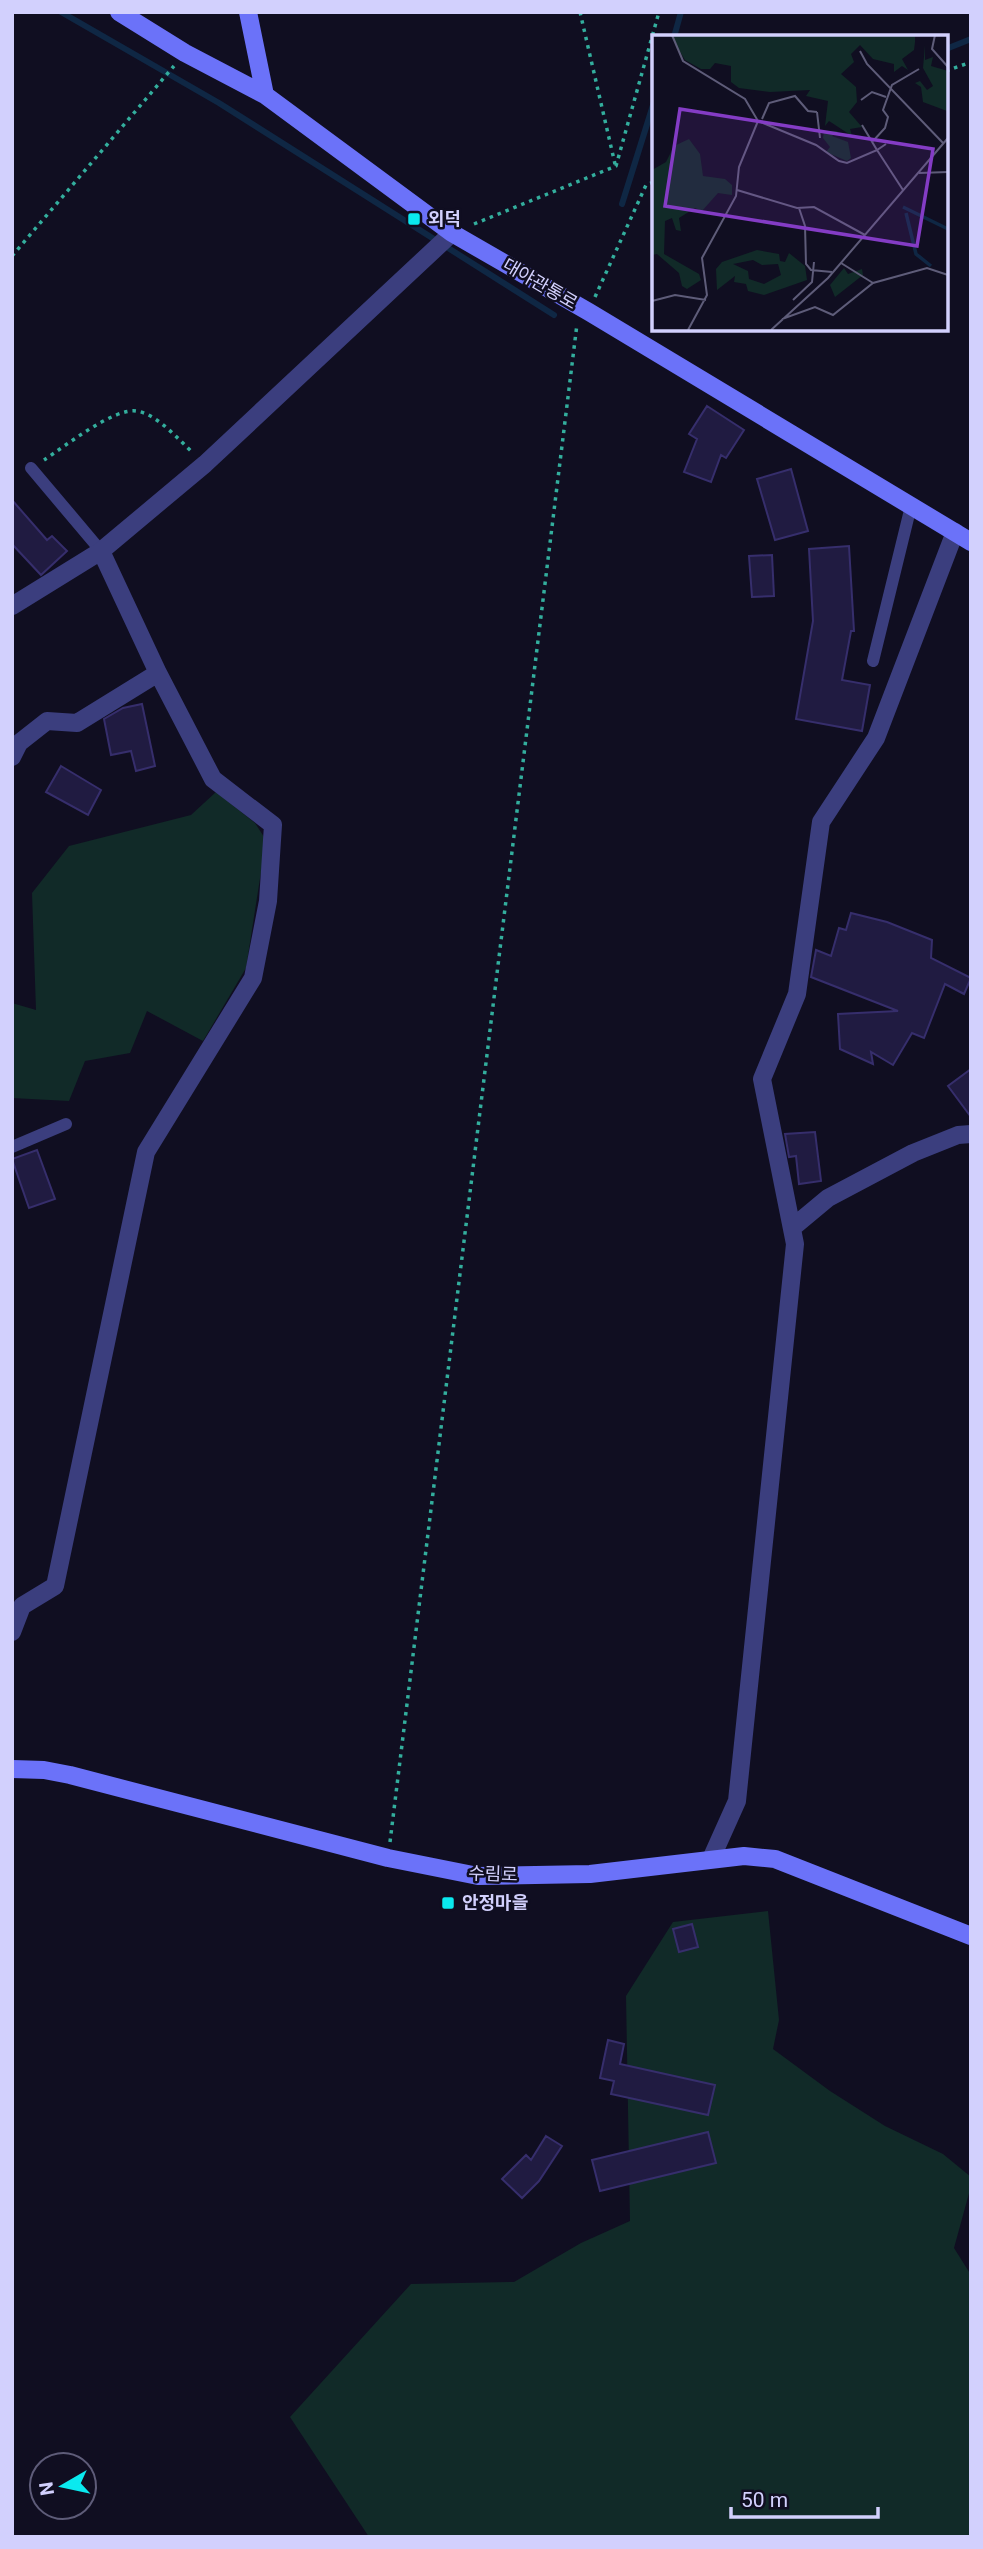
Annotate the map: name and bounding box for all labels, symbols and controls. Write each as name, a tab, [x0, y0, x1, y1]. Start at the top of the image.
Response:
inset map	[652, 35, 948, 331]
place label: 외덕	[428, 208, 461, 229]
marker: 외덕	[406, 211, 422, 227]
street label: 대야관통로	[499, 254, 581, 313]
street label: 수림로	[468, 1862, 518, 1885]
place label: 안정마을	[462, 1892, 528, 1913]
marker: 안정마을	[440, 1895, 456, 1911]
north arrow	[28, 2451, 98, 2521]
scale bar	[731, 2476, 878, 2520]
text: N	[34, 2480, 59, 2497]
text: 50 m	[741, 2488, 788, 2512]

